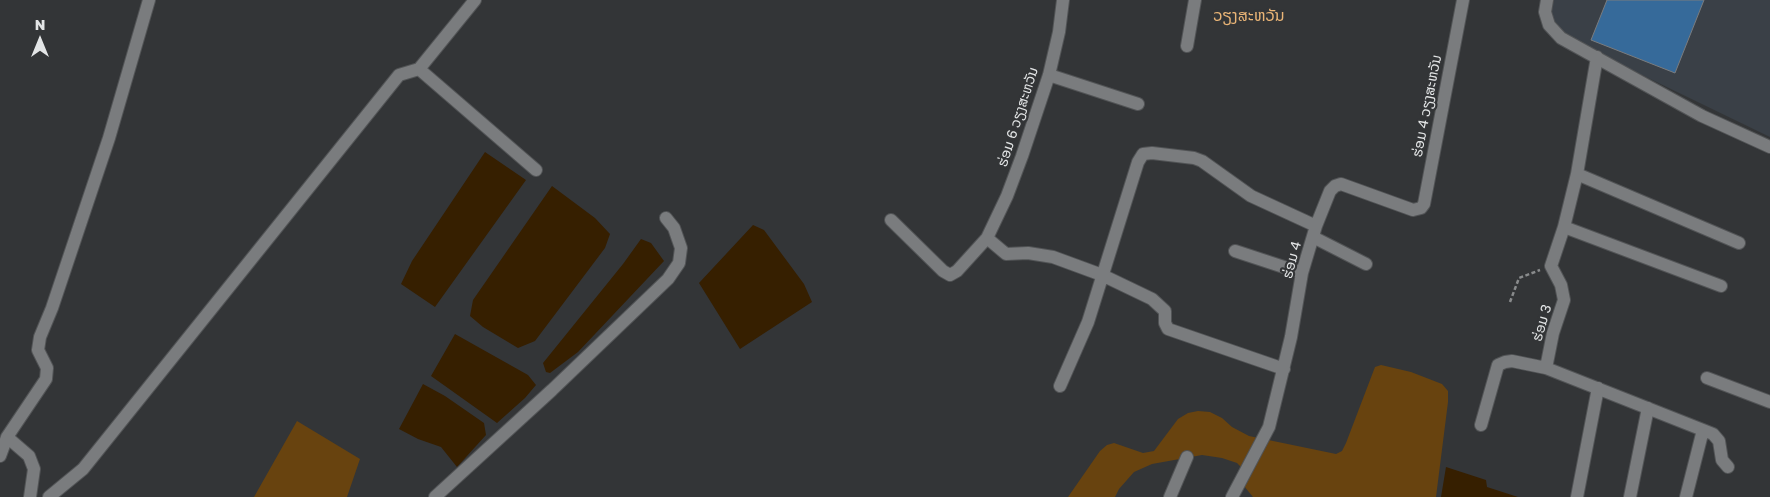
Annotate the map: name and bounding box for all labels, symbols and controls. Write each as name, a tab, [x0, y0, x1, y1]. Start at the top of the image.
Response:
district label: ວຽງສະຫວັນ	[1213, 6, 1285, 26]
north arrow	[15, 15, 65, 65]
text: N	[35, 16, 45, 33]
street label: ຮ່ອມ 4 ວຽງສະຫວັນ	[1409, 53, 1445, 159]
street label: ຮ່ອມ 6 ວຽງສະຫວັນ	[994, 65, 1042, 169]
street label: ຮ່ອມ 4	[1279, 240, 1305, 280]
street label: ຮ່ອມ 3	[1529, 303, 1555, 343]

